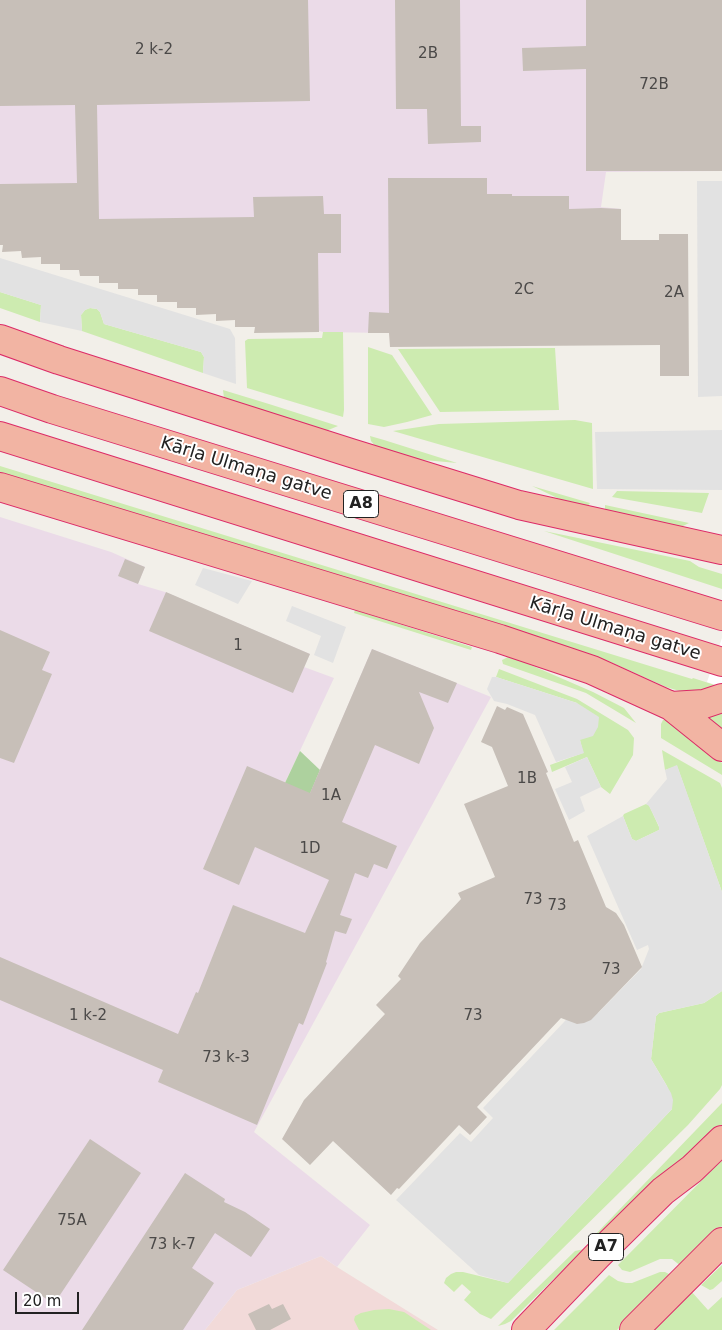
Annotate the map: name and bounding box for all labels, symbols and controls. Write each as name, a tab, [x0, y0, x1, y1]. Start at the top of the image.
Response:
house number: 2 k-2	[135, 41, 173, 59]
house number: 2B	[418, 45, 438, 63]
house number: 72B	[639, 76, 669, 94]
house number: 2C	[514, 281, 534, 299]
house number: 2A	[664, 284, 684, 302]
street label: Kārļa Ulmaņa gatve	[158, 433, 334, 505]
road number: A8	[344, 490, 378, 518]
street label: Kārļa Ulmaņa gatve	[527, 593, 703, 665]
house number: 1	[233, 637, 243, 655]
house number: 1B	[517, 770, 537, 788]
house number: 1A	[321, 787, 341, 805]
house number: 1D	[299, 840, 321, 858]
house number: 73	[523, 891, 543, 909]
house number: 73	[547, 897, 567, 915]
house number: 73	[601, 961, 621, 979]
house number: 1 k-2	[69, 1007, 107, 1025]
house number: 73	[463, 1007, 483, 1025]
house number: 73 k-3	[202, 1049, 250, 1067]
house number: 75A	[57, 1212, 87, 1230]
road number: A7	[588, 1234, 624, 1260]
house number: 73 k-7	[148, 1236, 196, 1254]
scale bar	[18, 1282, 81, 1314]
text: 20 m	[23, 1292, 61, 1310]

